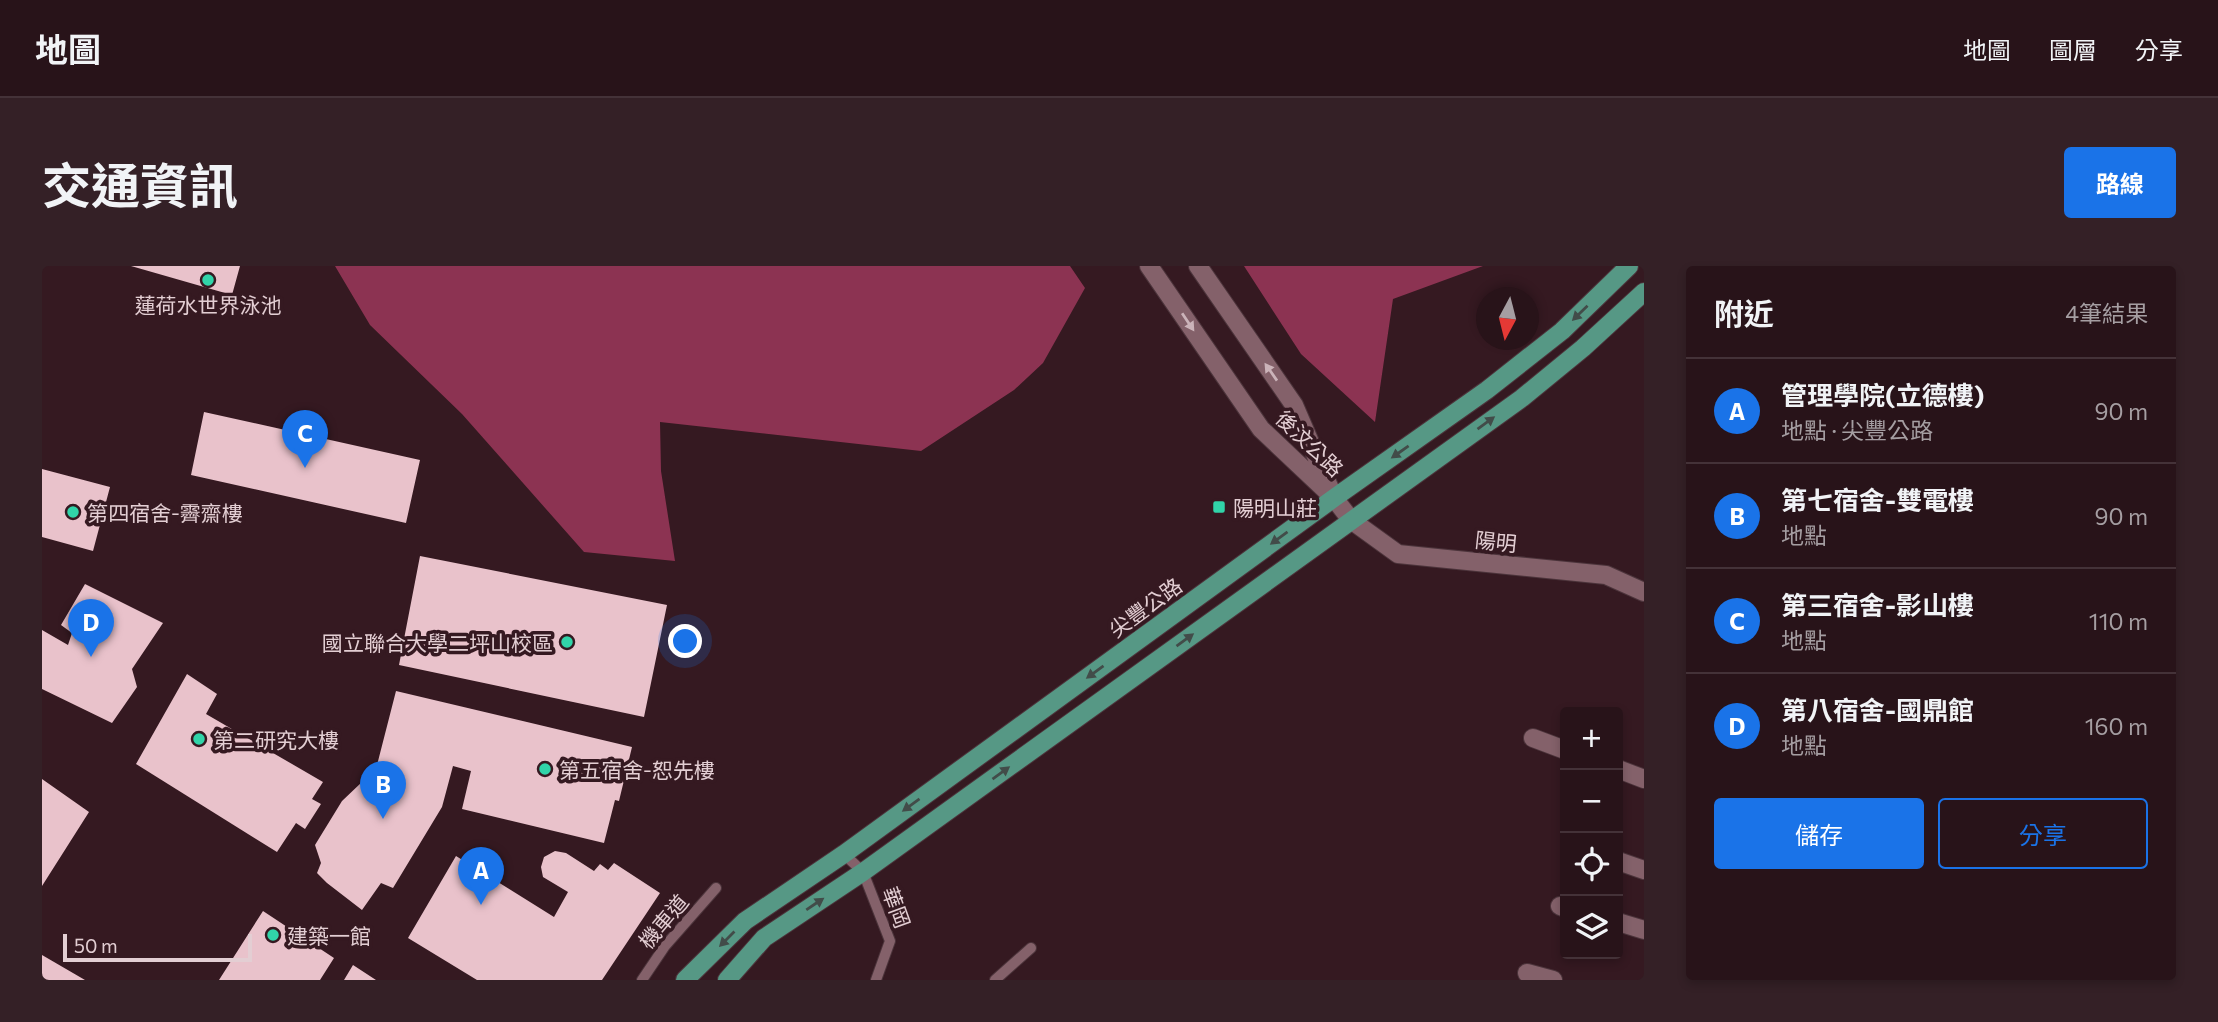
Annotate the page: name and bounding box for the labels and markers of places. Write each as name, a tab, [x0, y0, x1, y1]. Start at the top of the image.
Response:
marker: 蓮荷水世界泳池	[200, 272, 216, 288]
place label: 蓮荷水世界泳池	[135, 292, 282, 317]
pin: C	[282, 410, 328, 468]
place label: 陽明山莊	[1233, 495, 1317, 520]
marker: 陽明山莊	[1211, 499, 1227, 515]
place label: 第四宿舍-霽齋樓	[87, 500, 243, 525]
marker: 第四宿舍-霽齋樓	[65, 504, 81, 520]
pin: D	[68, 599, 114, 657]
place label: 國立聯合大學二坪山校區	[322, 630, 553, 655]
marker: 國立聯合大學二坪山校區	[559, 634, 575, 650]
place label: 第二研究大樓	[213, 727, 339, 752]
marker: 第二研究大樓	[191, 731, 207, 747]
place label: 第五宿舍-恕先樓	[559, 757, 715, 782]
pin: B	[360, 761, 406, 819]
marker: 第五宿舍-恕先樓	[537, 761, 553, 777]
pin: A	[458, 847, 504, 905]
place label: 建築一館	[287, 923, 371, 948]
marker: 建築一館	[265, 927, 281, 943]

